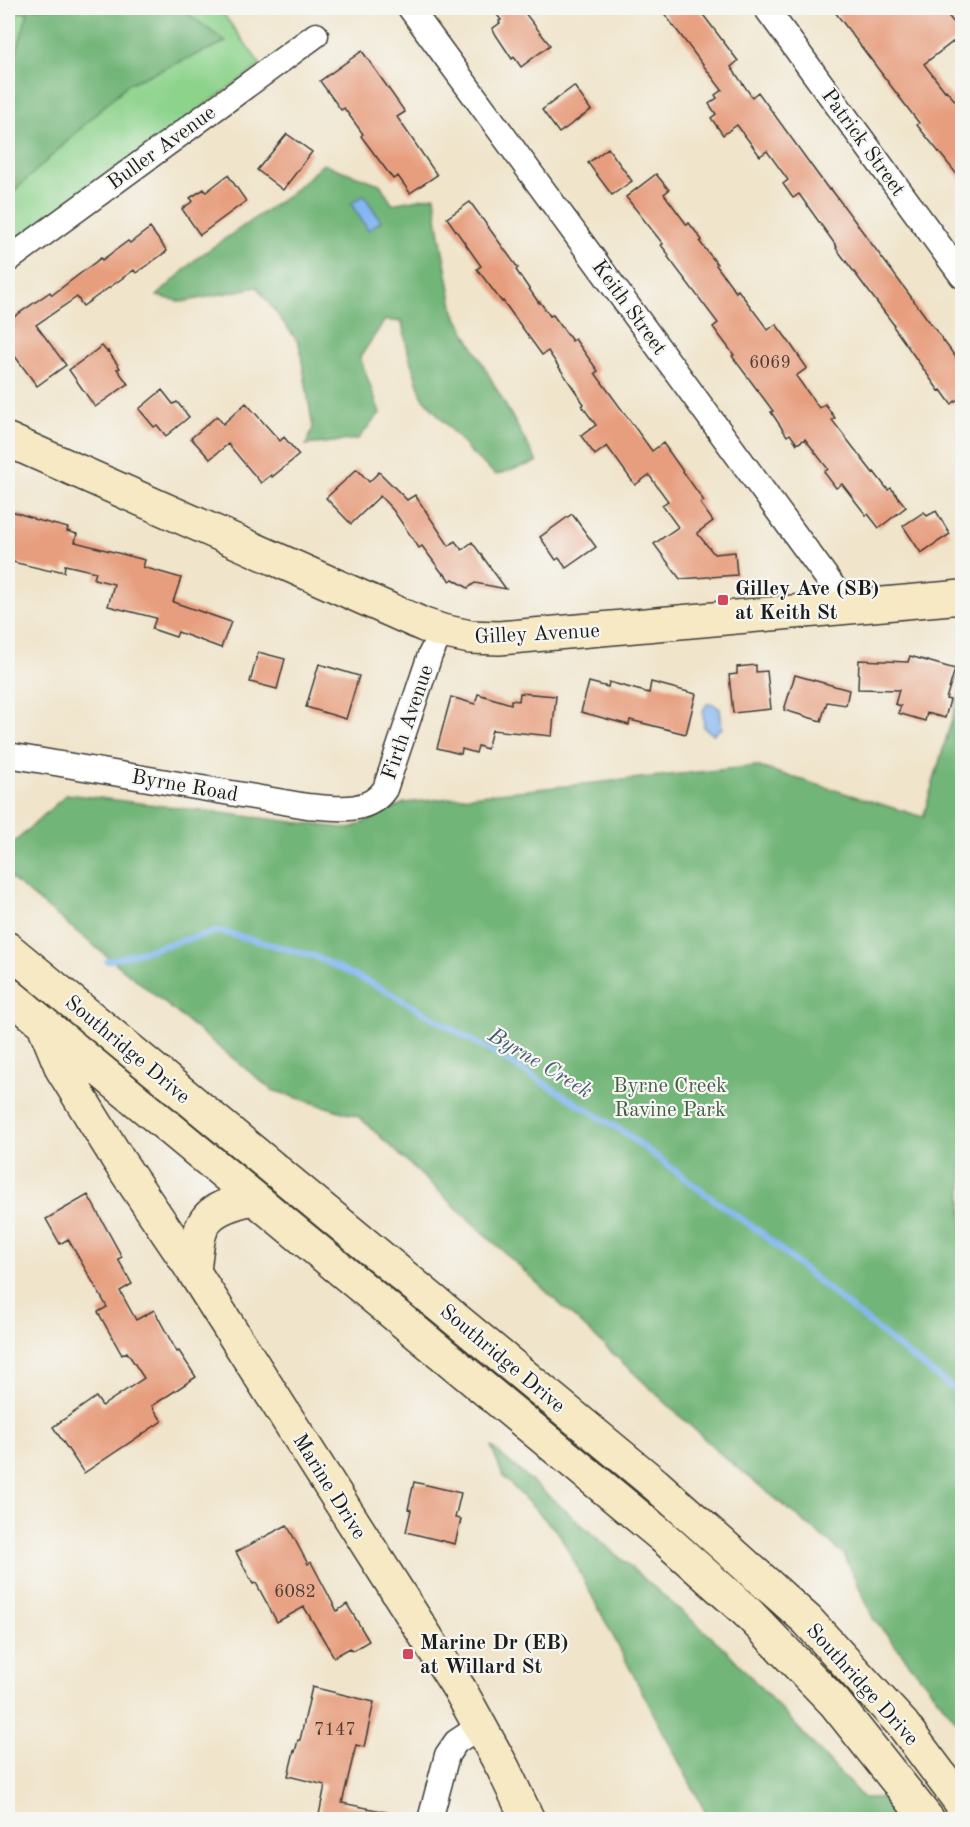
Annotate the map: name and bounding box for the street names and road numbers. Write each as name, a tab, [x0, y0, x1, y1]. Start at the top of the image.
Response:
street label: Patrick Street	[817, 85, 909, 200]
street label: Buller Avenue	[104, 102, 220, 194]
street label: Keith Street	[588, 257, 670, 359]
street label: Gilley Avenue	[474, 621, 600, 648]
street label: Firth Avenue	[379, 662, 438, 783]
street label: Byrne Road	[130, 767, 240, 806]
street label: Southridge Drive	[61, 992, 194, 1108]
street label: Southridge Drive	[436, 1301, 569, 1417]
street label: Marine Drive	[288, 1431, 369, 1543]
street label: Southridge Drive	[802, 1620, 922, 1750]

